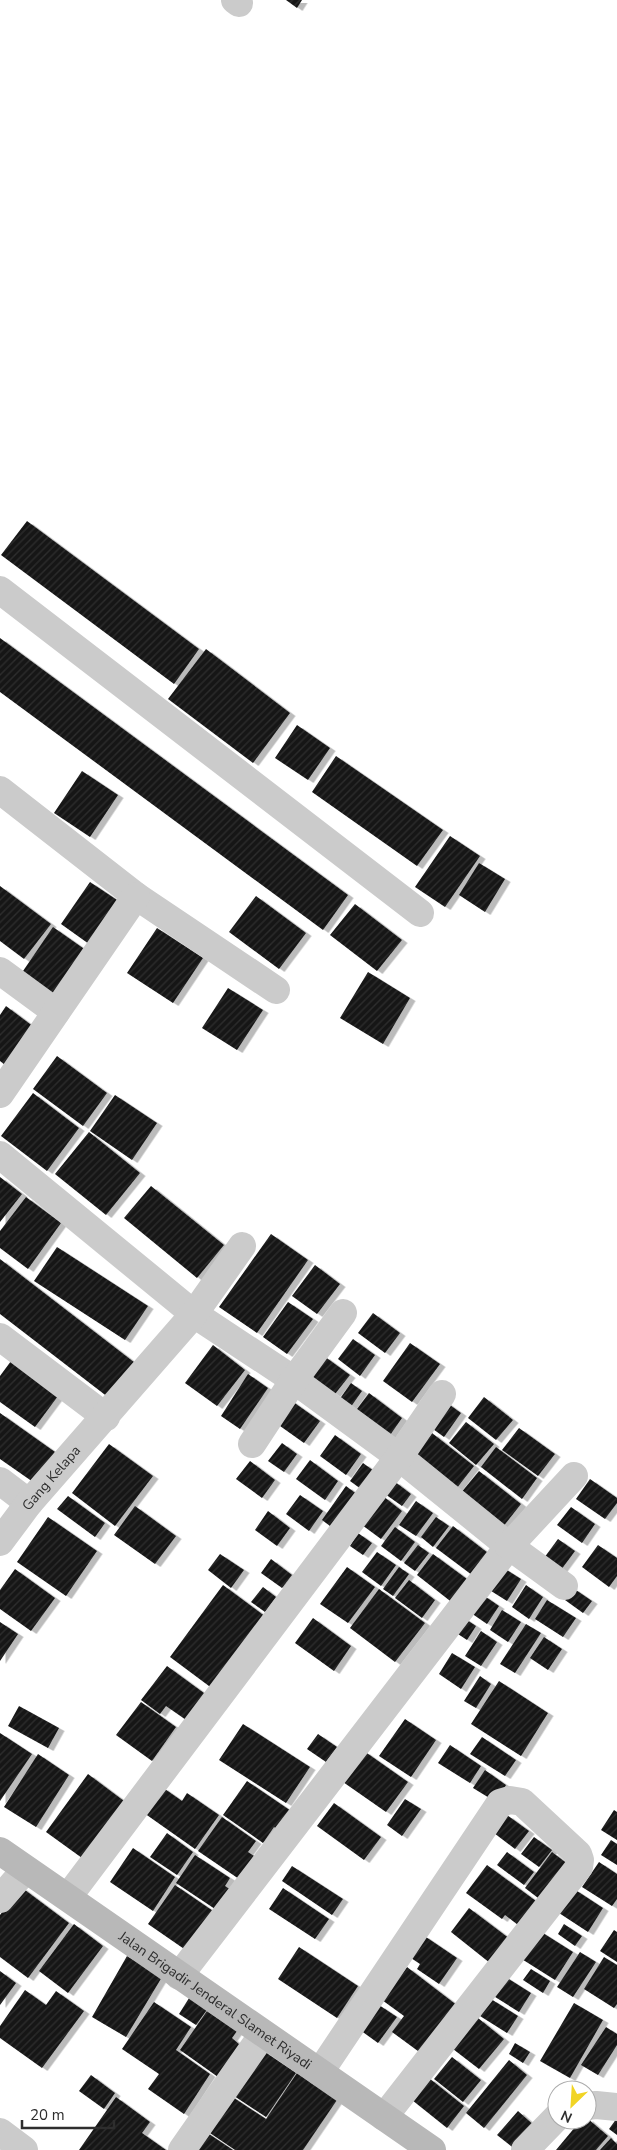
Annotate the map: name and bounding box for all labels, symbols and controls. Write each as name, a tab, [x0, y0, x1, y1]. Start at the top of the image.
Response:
street label: Gang Kelapa	[18, 1442, 85, 1515]
street label: Jalan Brigadir Jenderal Slamet Riyadi	[114, 1926, 315, 2074]
north arrow	[547, 2080, 597, 2130]
scale bar	[22, 2098, 115, 2130]
text: 20 m	[30, 2105, 65, 2125]
text: N	[558, 2106, 575, 2127]

